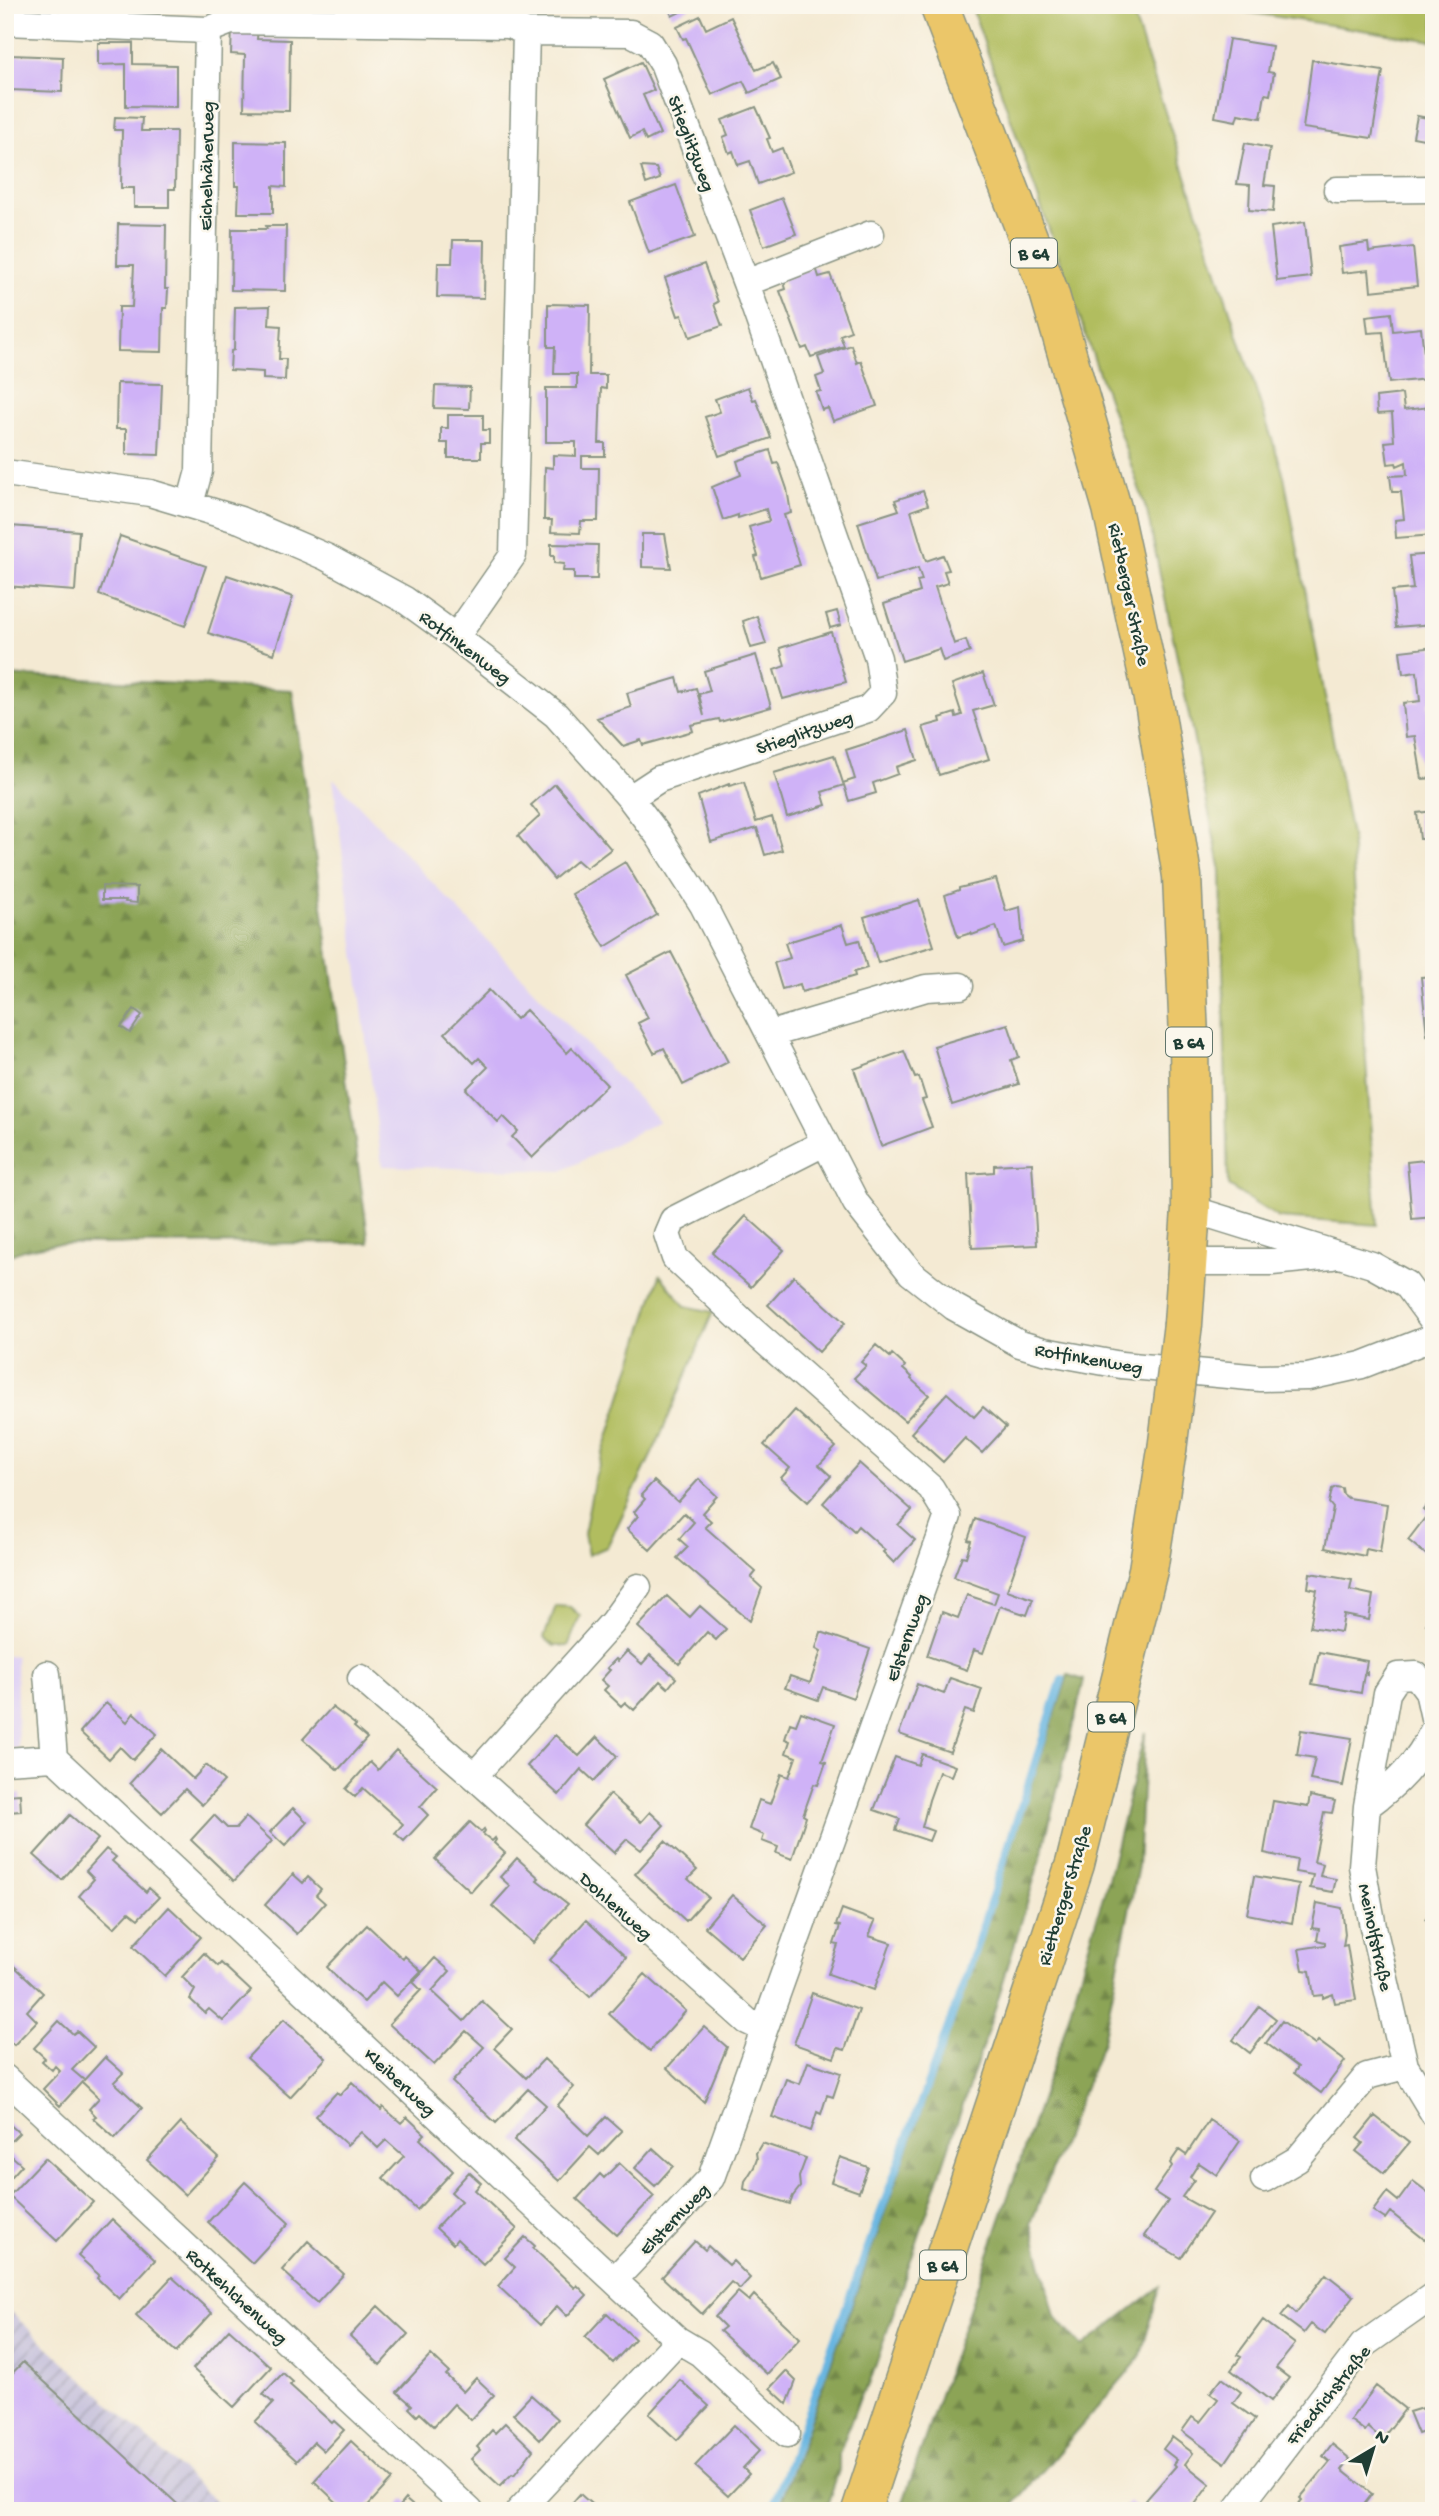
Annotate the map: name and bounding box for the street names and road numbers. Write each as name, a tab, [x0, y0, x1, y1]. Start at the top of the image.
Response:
street label: Stieglitzweg	[661, 93, 719, 196]
street label: Eichelhäherweg	[196, 101, 221, 231]
road number: B 64	[1011, 239, 1057, 268]
street label: Rietberger Straße	[1101, 521, 1154, 668]
street label: Rotfinkenweg	[413, 607, 515, 691]
street label: Stieglitzweg	[754, 707, 857, 762]
road number: B 64	[1166, 1028, 1212, 1056]
street label: Rotfinkenweg	[1033, 1340, 1144, 1381]
street label: Elsternweg	[882, 1591, 935, 1685]
road number: B 64	[1088, 1702, 1134, 1732]
street label: Rietberger Straße	[1034, 1823, 1099, 1969]
street label: Dohlenweg	[572, 1867, 656, 1947]
street label: Meinolfstraße	[1351, 1882, 1396, 1994]
street label: Kleiberweg	[358, 2044, 440, 2123]
street label: Elsternweg	[635, 2179, 716, 2261]
street label: Rotkehlchenweg	[180, 2244, 292, 2351]
road number: B 64	[920, 2250, 966, 2280]
street label: Friedrichstraße	[1282, 2341, 1377, 2452]

